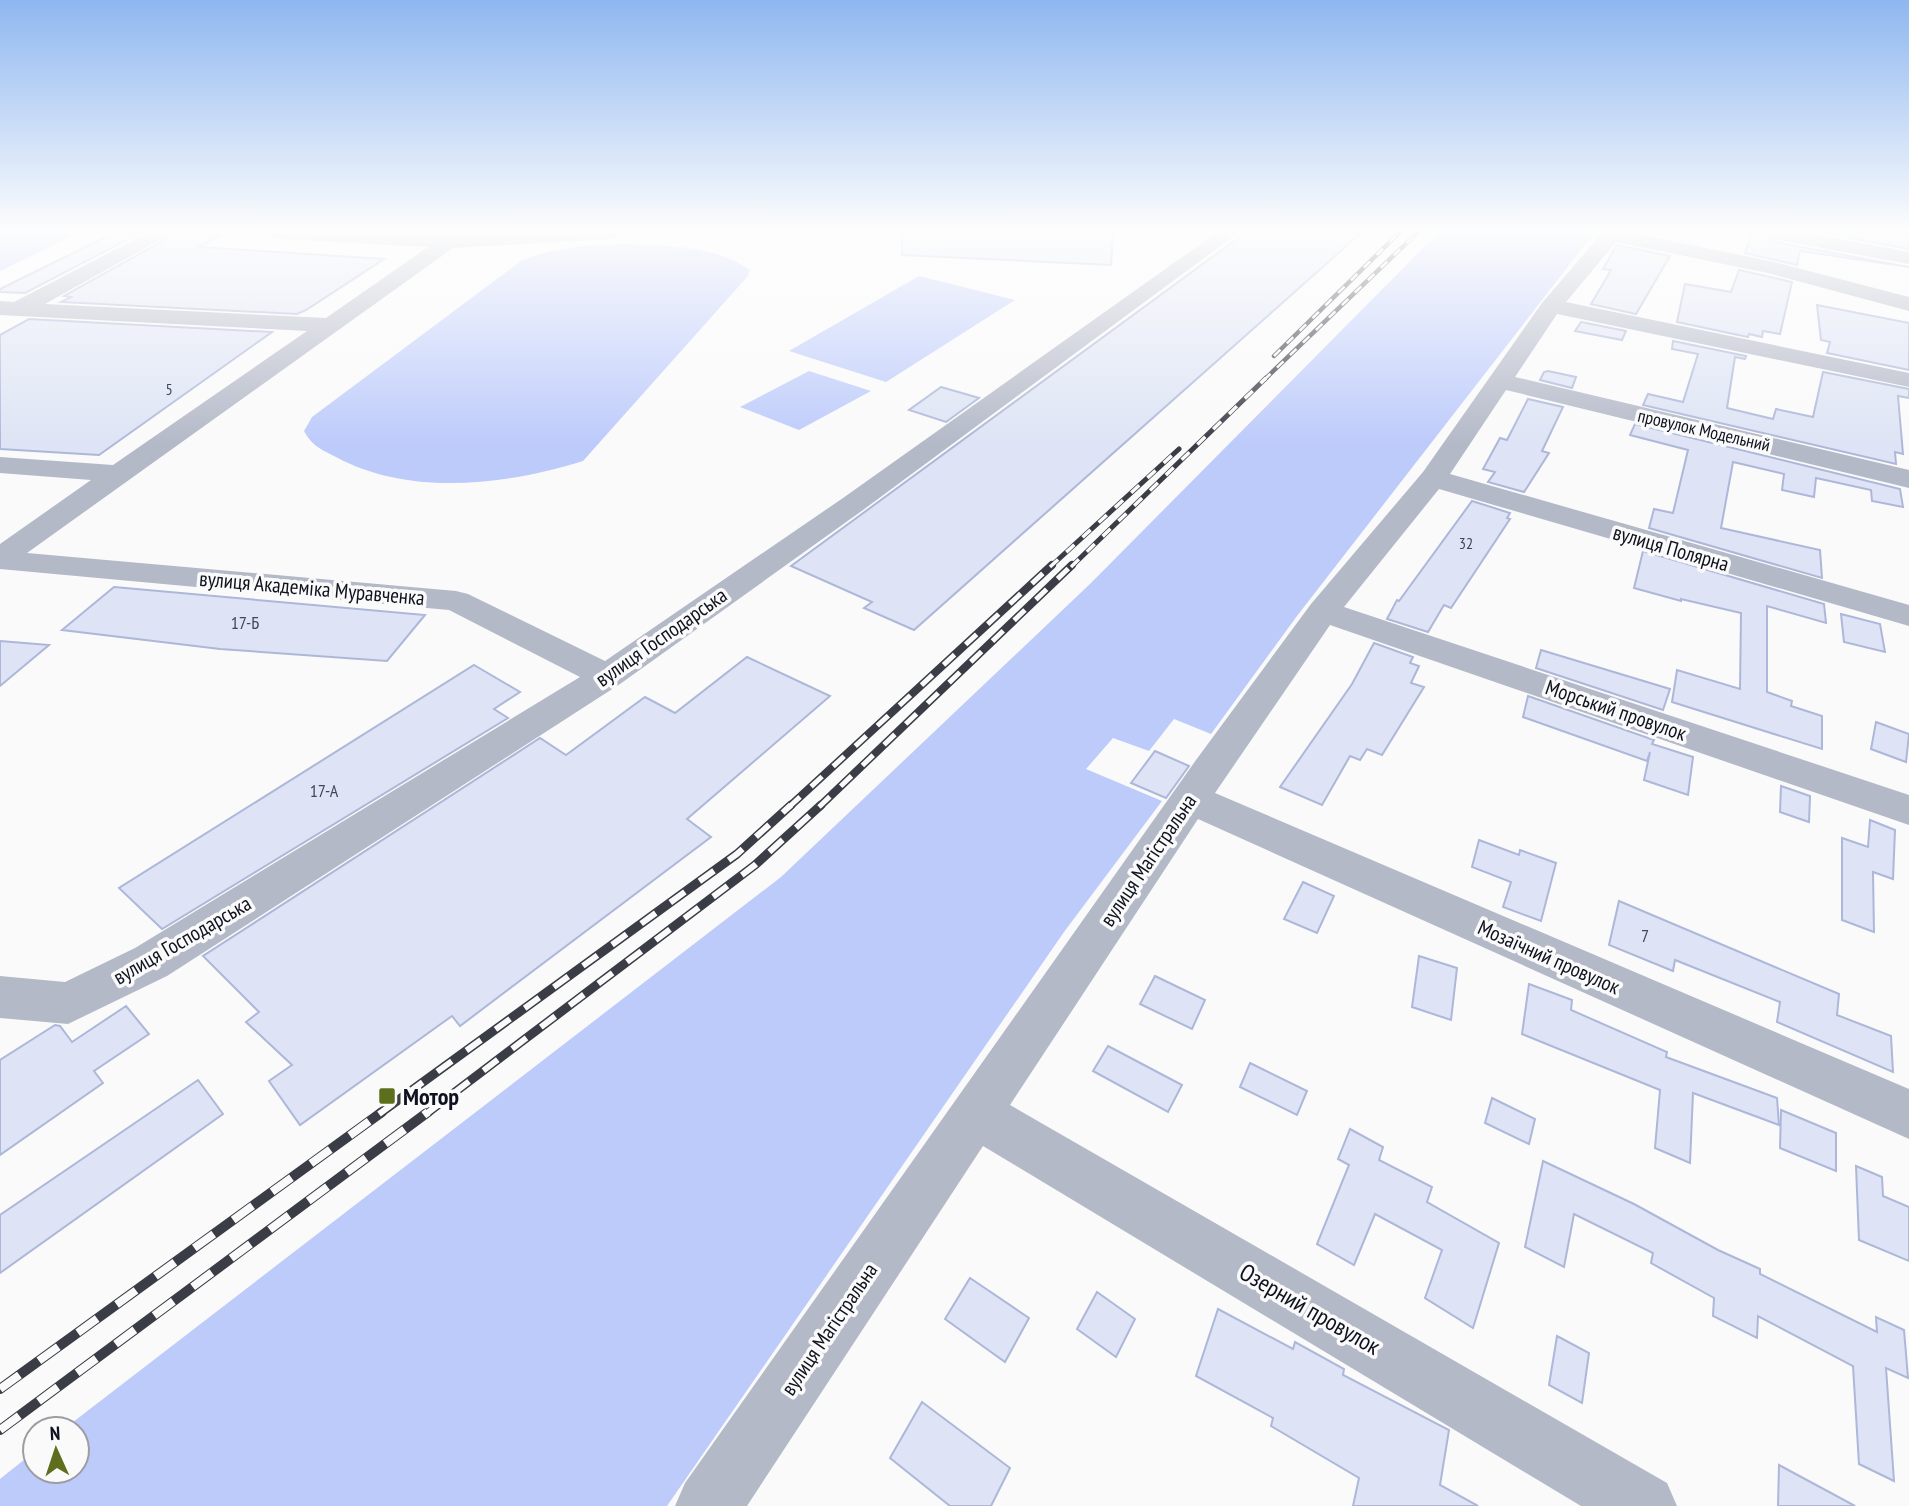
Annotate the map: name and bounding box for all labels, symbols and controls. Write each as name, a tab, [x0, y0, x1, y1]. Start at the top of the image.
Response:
house number: 5	[165, 379, 173, 399]
street label: провулок Модельний	[1636, 404, 1772, 456]
street label: вулиця Полярна	[1610, 519, 1732, 577]
house number: 32	[1459, 533, 1473, 553]
street label: вулиця Академіка Муравченка	[198, 565, 426, 611]
street label: вулиця Господарська	[590, 582, 732, 692]
house number: 17-Б	[231, 611, 259, 634]
street label: Морський провулок	[1542, 673, 1690, 747]
house number: 17-А	[310, 779, 339, 802]
street label: вулиця Магістральна	[1094, 789, 1202, 931]
street label: вулиця Господарська	[108, 890, 256, 990]
street label: Мозаїчний провулок	[1474, 914, 1624, 1000]
house number: 7	[1641, 924, 1649, 947]
place label: Мотор	[403, 1081, 459, 1112]
marker: Мотор	[377, 1086, 397, 1106]
street label: Озерний провулок	[1234, 1256, 1387, 1362]
street label: вулиця Магістральна	[775, 1258, 883, 1400]
north arrow	[21, 1415, 91, 1485]
text: N	[49, 1421, 61, 1445]

